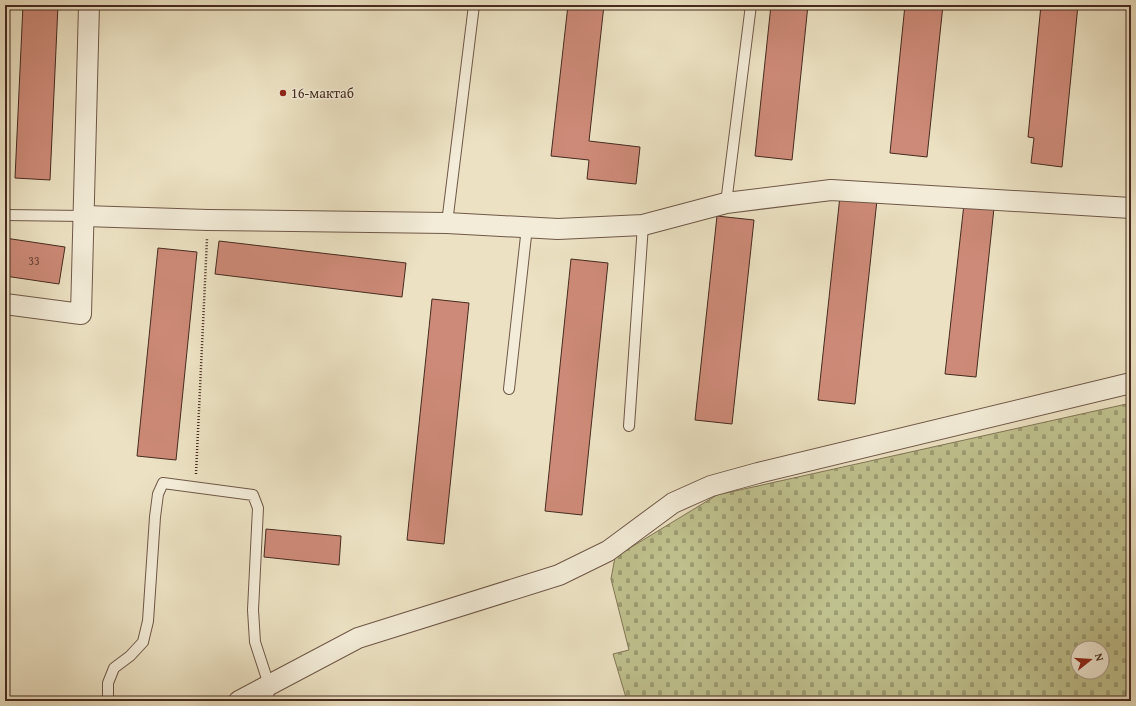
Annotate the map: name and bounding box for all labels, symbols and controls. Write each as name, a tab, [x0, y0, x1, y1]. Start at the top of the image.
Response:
place label: 16-мактаб	[291, 83, 354, 103]
marker: 16-мактаб	[278, 88, 288, 98]
house number: 33	[28, 252, 40, 269]
north arrow	[1070, 640, 1110, 680]
text: N	[1091, 651, 1108, 664]

